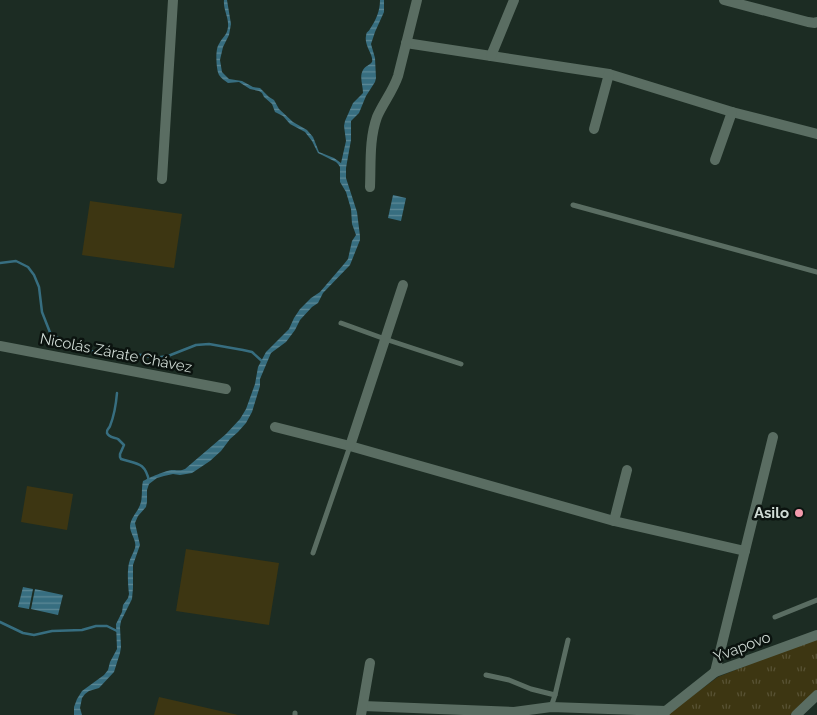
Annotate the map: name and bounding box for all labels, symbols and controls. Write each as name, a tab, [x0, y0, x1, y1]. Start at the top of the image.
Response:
street label: Nicolás Zárate Chávez	[38, 329, 194, 377]
place label: Asilo	[754, 504, 789, 522]
marker: Asilo	[793, 507, 805, 519]
street label: Yvapovo	[711, 628, 773, 666]

